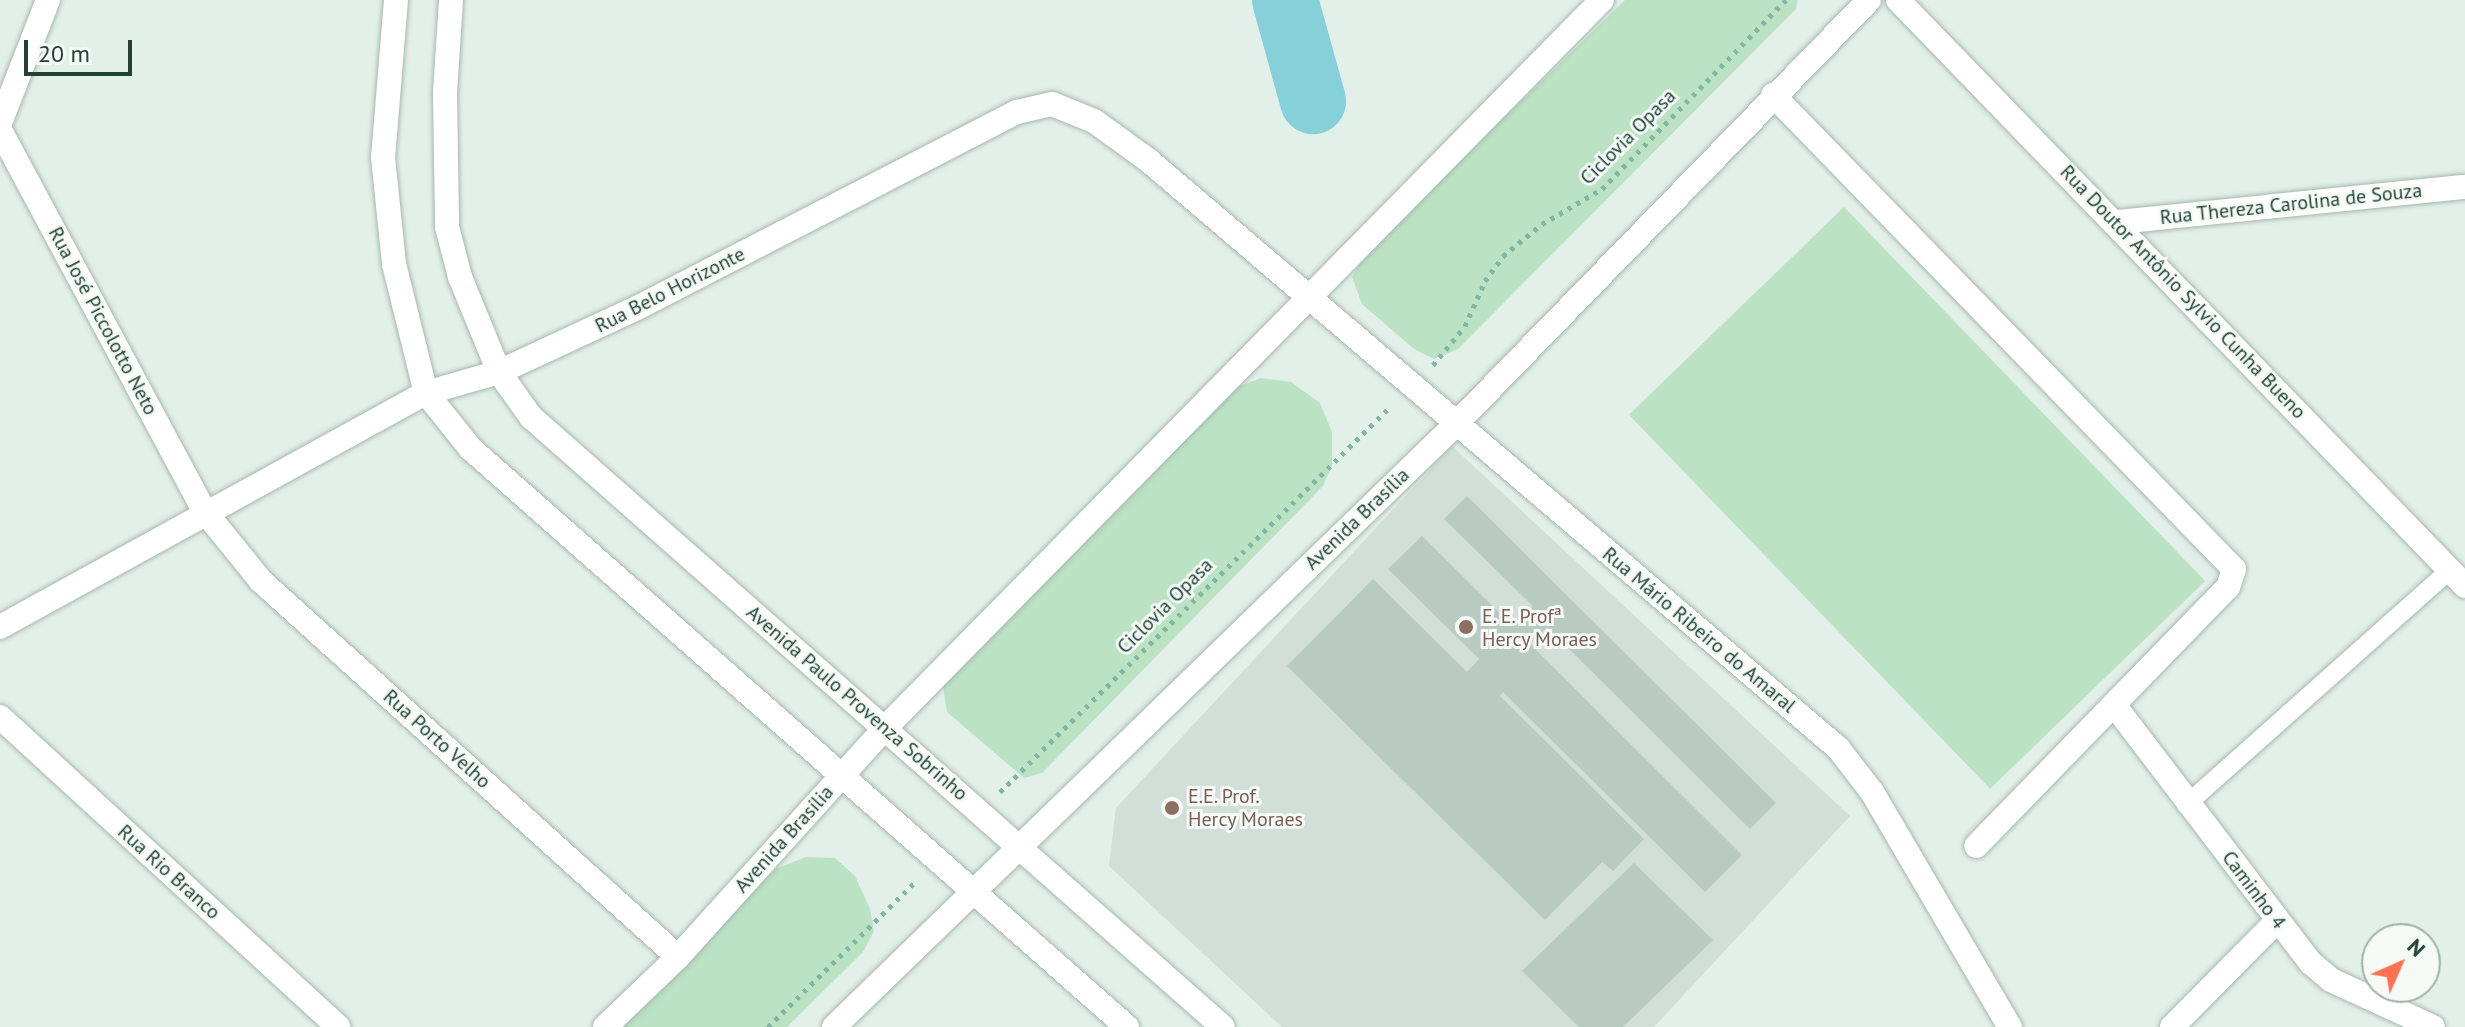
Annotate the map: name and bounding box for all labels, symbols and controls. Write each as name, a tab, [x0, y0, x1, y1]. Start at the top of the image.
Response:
scale bar	[28, 24, 136, 74]
text: 20 m	[38, 38, 90, 69]
street label: Ciclovia Opasa	[1575, 84, 1681, 190]
street label: Rua Doutor Antônio Sylvio Cunha Bueno	[2055, 160, 2311, 424]
street label: Rua Thereza Carolina de Souza	[2158, 178, 2424, 230]
street label: Rua José Piccolotto Neto	[43, 223, 163, 419]
street label: Rua Belo Horizonte	[591, 242, 749, 338]
street label: Avenida Brasília	[1300, 463, 1414, 575]
street label: Rua Mário Ribeiro do Amaral	[1597, 542, 1801, 718]
street label: Ciclovia Opasa	[1112, 553, 1218, 659]
street label: Avenida Paulo Provenza Sobrinho	[741, 600, 973, 806]
place label: E. E. Profª Hercy Moraes	[1482, 604, 1598, 651]
marker: E. E. Profª Hercy Moraes	[1457, 618, 1475, 636]
street label: Rua Porto Velho	[378, 684, 496, 794]
street label: Avenida Brasília	[730, 780, 838, 898]
place label: E.E. Prof. Hercy Moraes	[1188, 784, 1304, 831]
marker: E.E. Prof. Hercy Moraes	[1163, 799, 1181, 817]
street label: Rua Rio Branco	[113, 820, 225, 924]
street label: Caminho 4	[2217, 846, 2291, 934]
north arrow	[2361, 923, 2441, 1003]
text: N	[2402, 932, 2432, 962]

